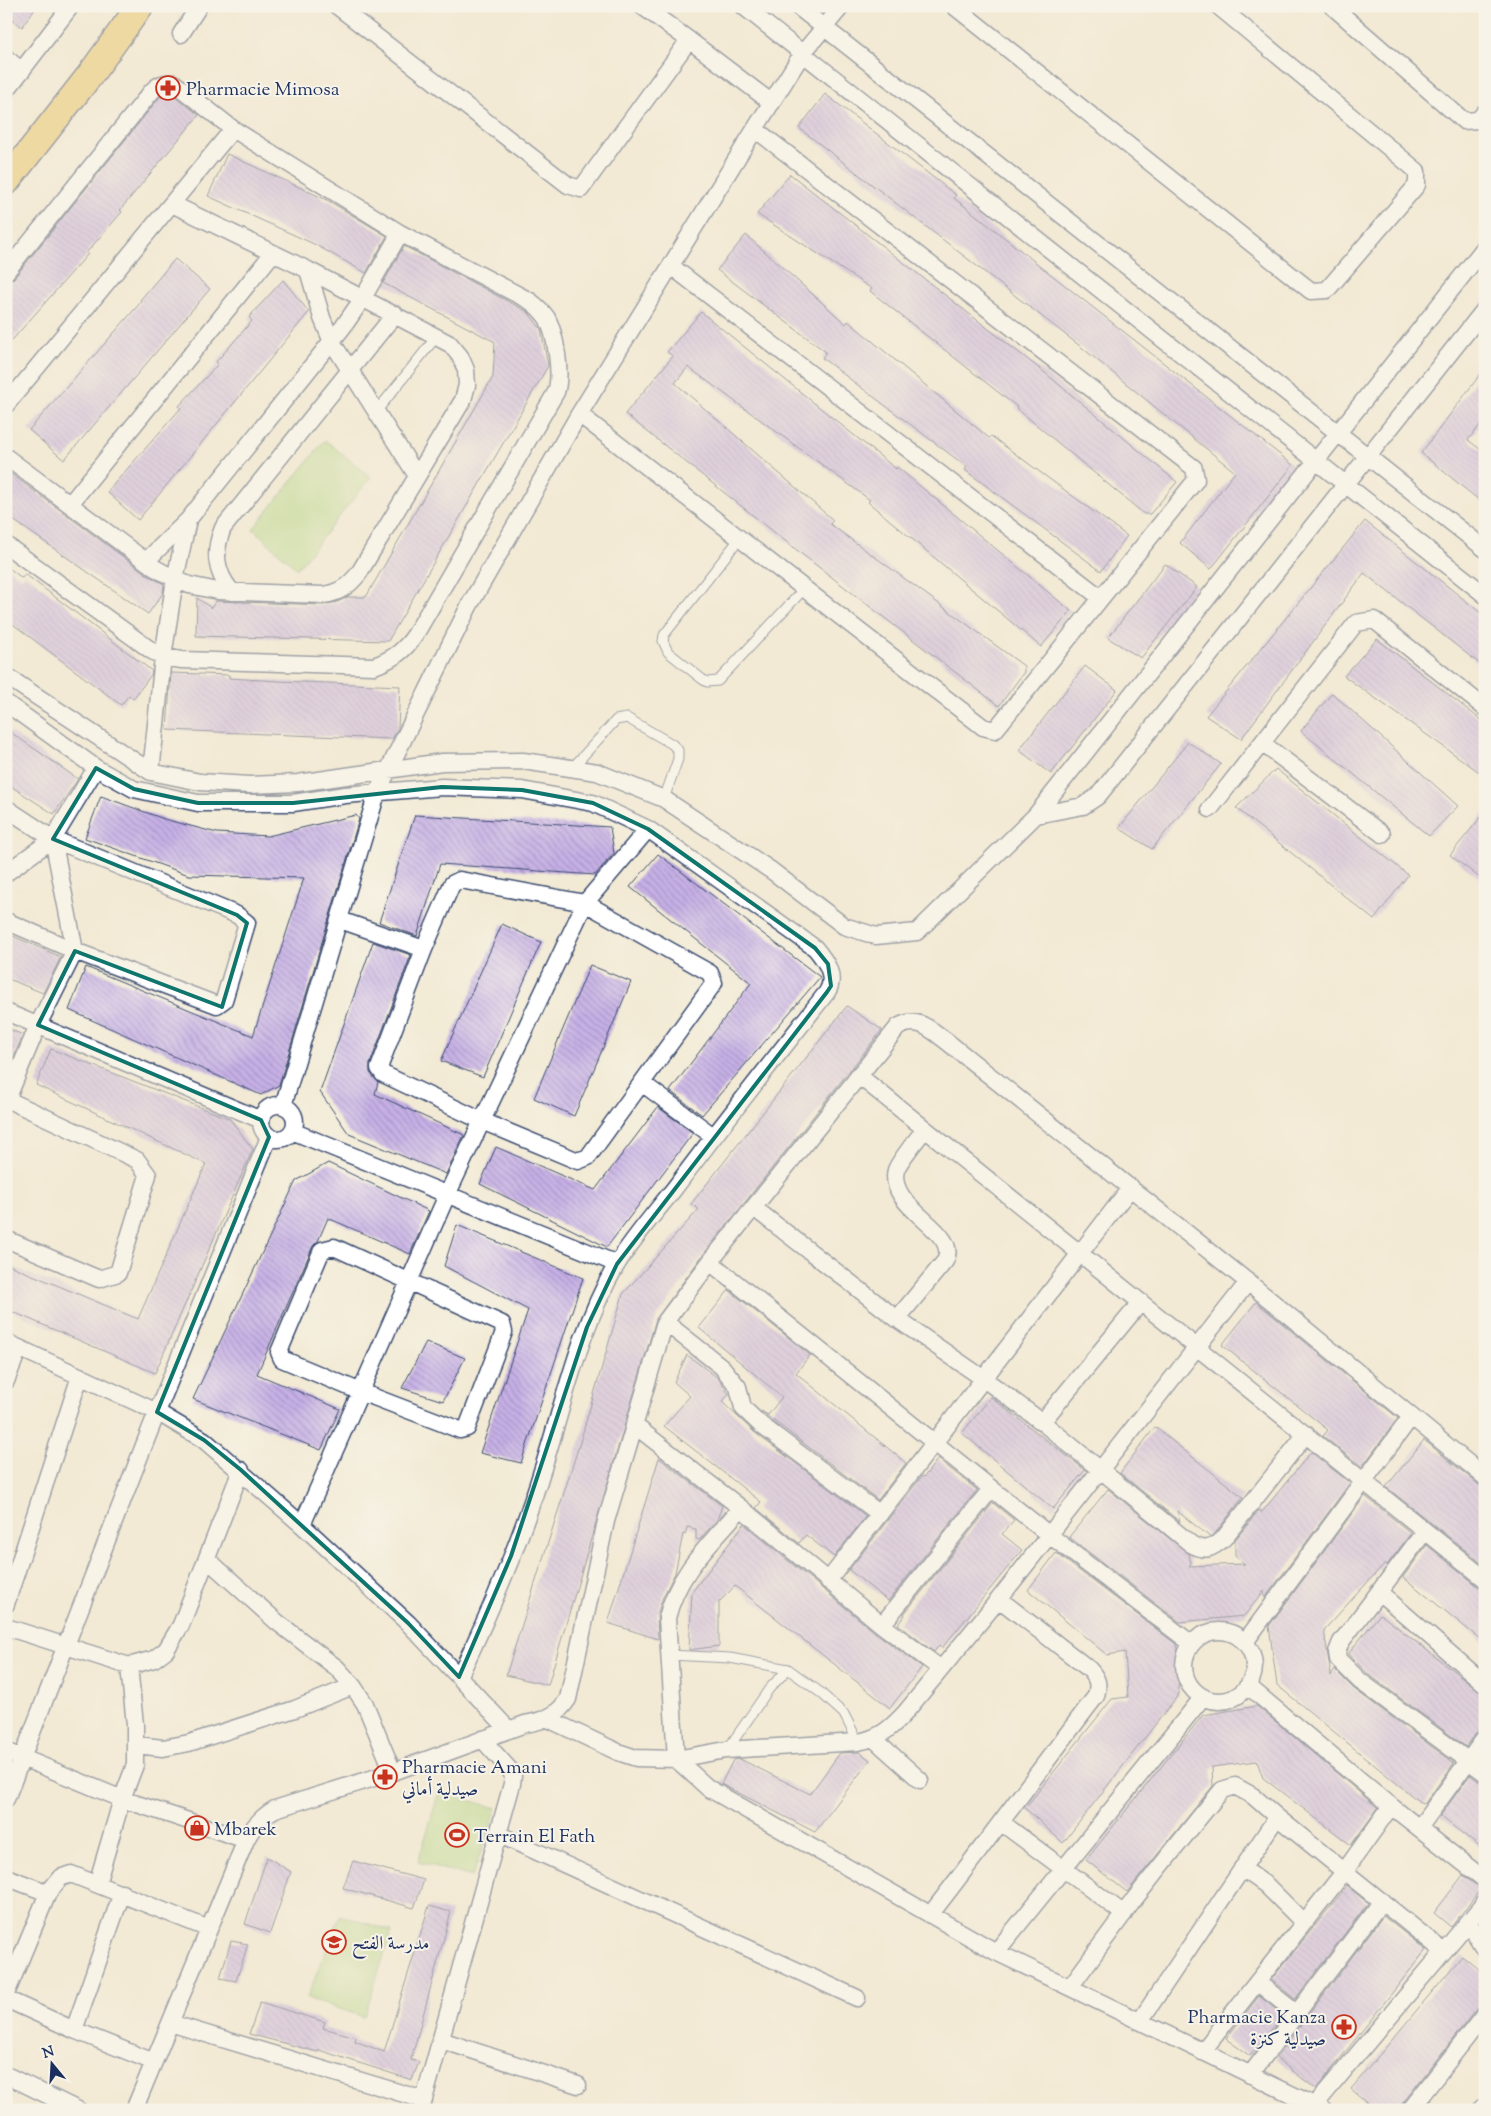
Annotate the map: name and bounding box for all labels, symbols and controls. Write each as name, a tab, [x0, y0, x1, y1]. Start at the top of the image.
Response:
pharmacy icon: Pharmacie Mimosa	[155, 75, 181, 101]
place label: Pharmacie Mimosa	[186, 77, 340, 104]
place label: Pharmacie Amani صيدلية أماني	[402, 1755, 547, 1804]
pharmacy icon: Pharmacie Amani صيدلية أماني	[372, 1764, 398, 1790]
shop icon: Mbarek	[184, 1815, 210, 1841]
place label: Mbarek	[214, 1817, 278, 1844]
sports icon: Terrain El Fath	[444, 1822, 470, 1848]
place label: Terrain El Fath	[474, 1824, 596, 1851]
school or university icon: مدرسة الفتح	[321, 1929, 347, 1955]
place label: مدرسة الفتح	[352, 1931, 429, 1960]
place label: Pharmacie Kanza صيدلية كنزة	[1188, 2005, 1326, 2054]
pharmacy icon: Pharmacie Kanza صيدلية كنزة	[1331, 2014, 1357, 2040]
north arrow	[28, 2038, 78, 2088]
text: N	[40, 2042, 57, 2065]

